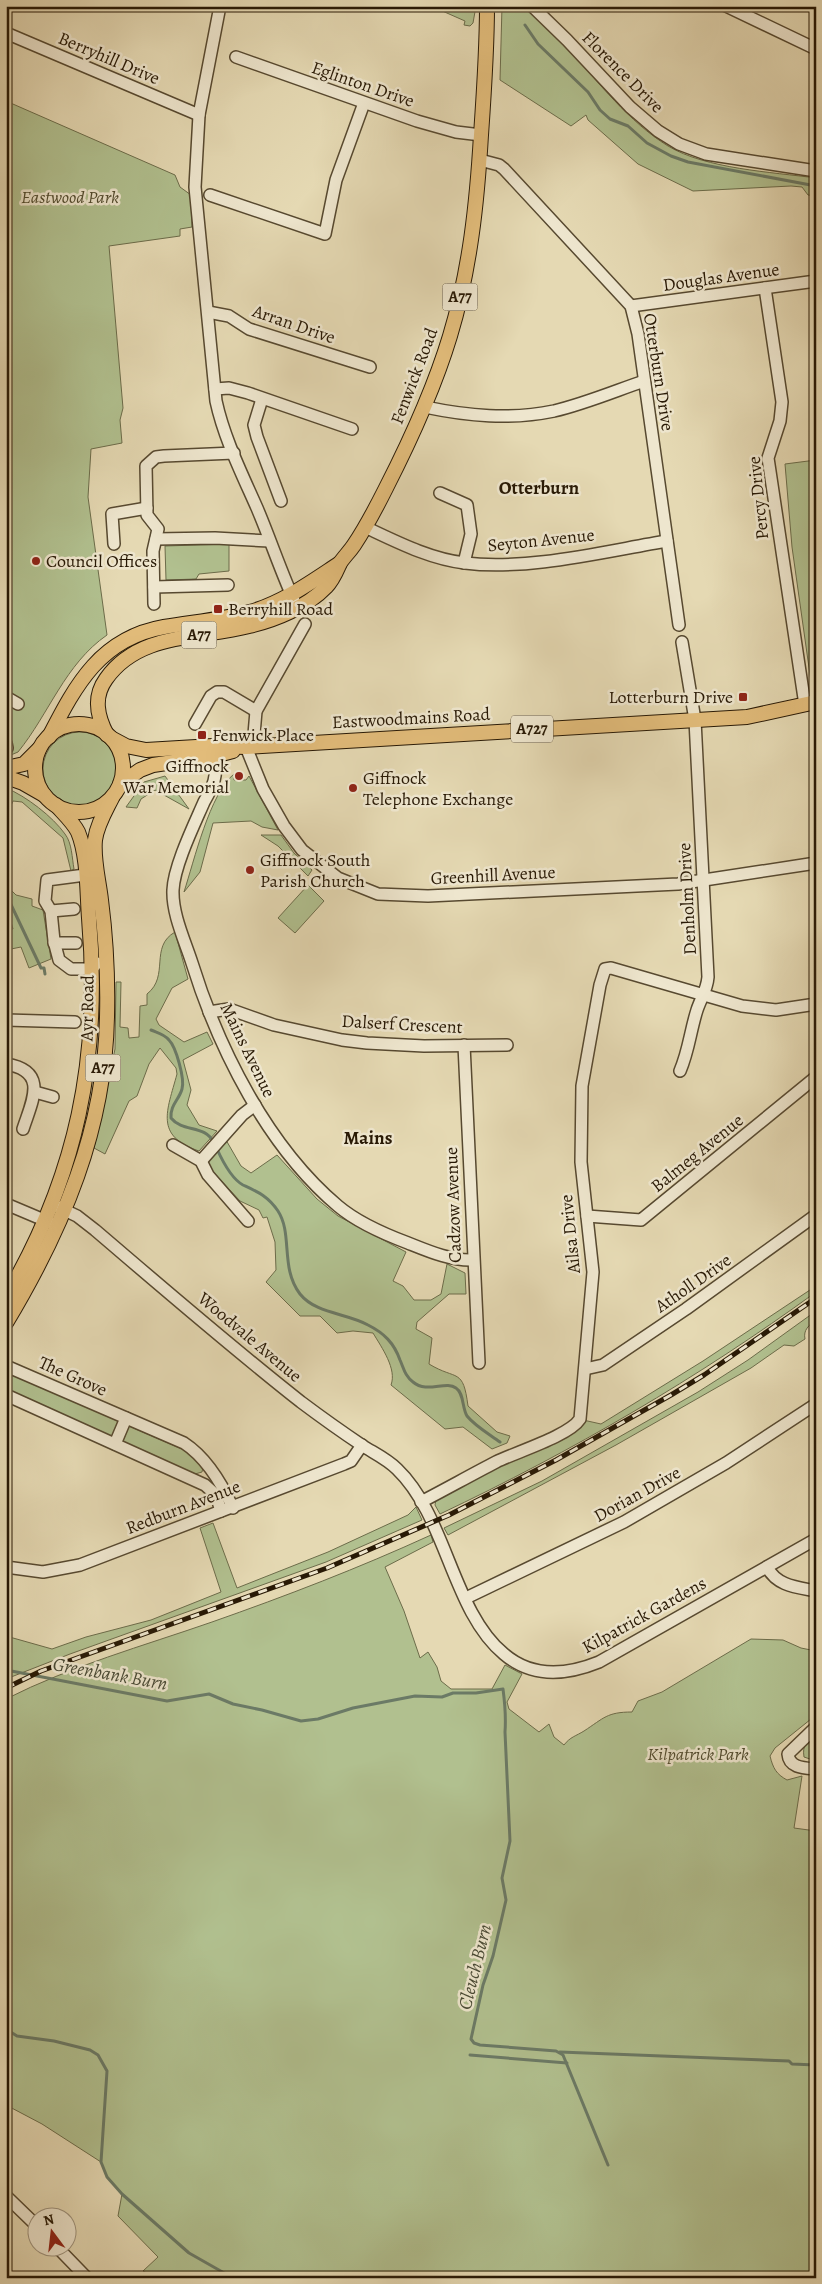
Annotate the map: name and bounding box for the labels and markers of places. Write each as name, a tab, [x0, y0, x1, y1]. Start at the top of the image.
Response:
place label: Council Offices	[46, 549, 157, 573]
marker: Council Offices	[30, 555, 42, 567]
place label: Berryhill Road	[228, 597, 334, 621]
marker: Berryhill Road	[212, 603, 224, 615]
place label: Lotterburn Drive	[608, 685, 733, 709]
marker: Lotterburn Drive	[737, 691, 749, 703]
place label: Fenwick Place	[212, 723, 314, 747]
marker: Fenwick Place	[196, 729, 208, 741]
place label: Giffnock War Memorial	[122, 754, 230, 799]
place label: Giffnock Telephone Exchange	[363, 766, 513, 811]
marker: Giffnock War Memorial	[233, 770, 245, 782]
marker: Giffnock Telephone Exchange	[347, 782, 359, 794]
place label: Giffnock South Parish Church	[260, 848, 371, 893]
marker: Giffnock South Parish Church	[244, 864, 256, 876]

